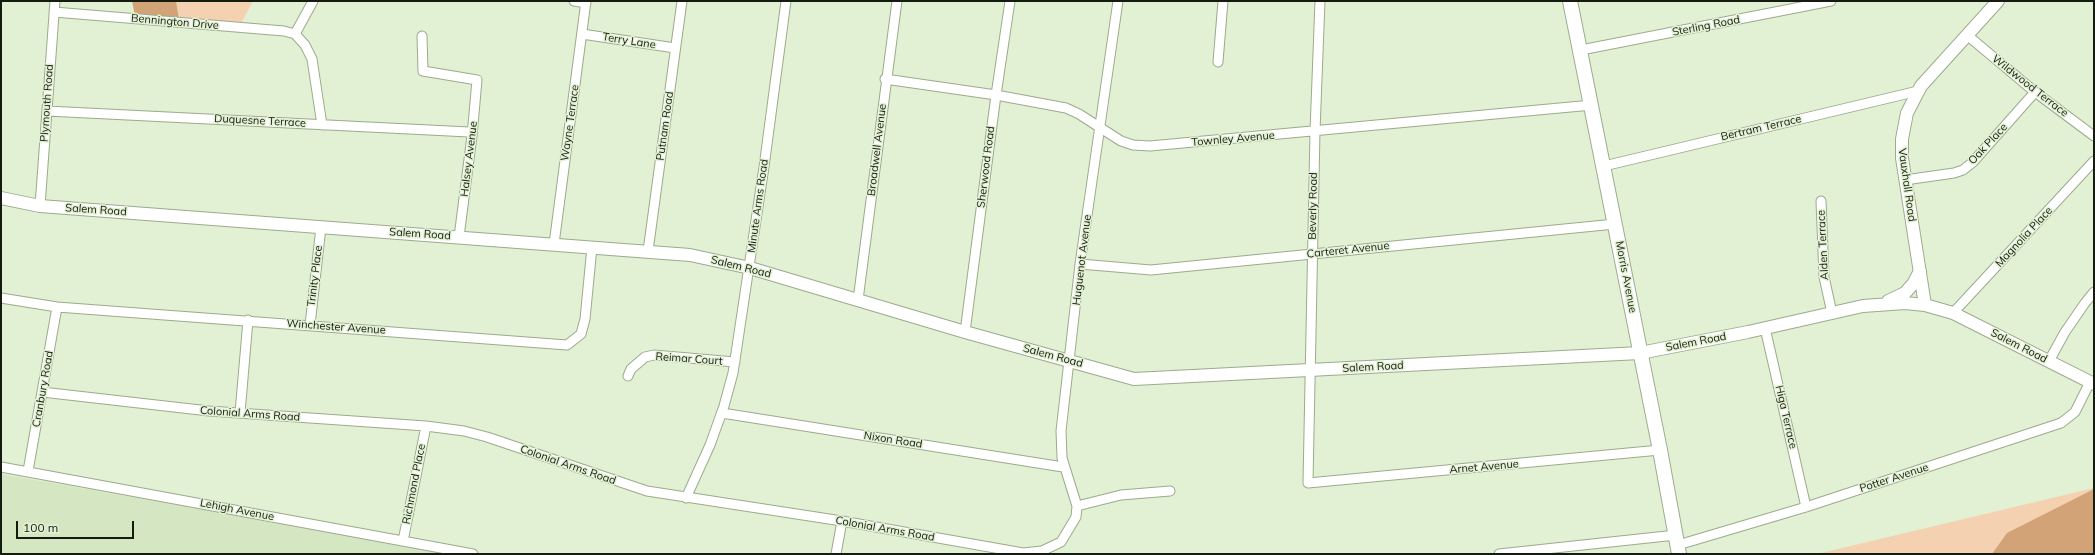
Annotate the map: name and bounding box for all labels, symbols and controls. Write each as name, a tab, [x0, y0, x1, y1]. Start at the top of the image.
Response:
street label: Bennington Drive	[131, 12, 219, 32]
street label: Sterling Road	[1671, 13, 1741, 39]
street label: Terry Lane	[601, 30, 657, 52]
street label: Wildwood Terrace	[1989, 52, 2071, 120]
street label: Plymouth Road	[38, 64, 56, 142]
street label: Wayne Terrace	[558, 84, 582, 162]
street label: Putnam Road	[654, 91, 676, 161]
street label: Broadwell Avenue	[865, 103, 889, 197]
street label: Duquesne Terrace	[214, 112, 306, 130]
street label: Bertram Terrace	[1719, 112, 1803, 144]
street label: Halsey Avenue	[458, 120, 480, 198]
street label: Oak Place	[1966, 121, 2010, 167]
street label: Sherwood Road	[974, 125, 998, 209]
street label: Townley Avenue	[1191, 129, 1275, 149]
street label: Vauxhall Road	[1895, 147, 1919, 223]
street label: Minute Arms Road	[745, 158, 771, 254]
street label: Beverly Road	[1306, 172, 1320, 240]
street label: Salem Road	[65, 201, 127, 219]
street label: Magnolia Place	[1993, 204, 2055, 270]
street label: Alden Terrace	[1815, 210, 1831, 280]
street label: Huguenot Avenue	[1070, 214, 1094, 306]
street label: Salem Road	[389, 225, 451, 243]
street label: Carteret Avenue	[1306, 239, 1390, 261]
street label: Morris Avenue	[1613, 240, 1639, 314]
street label: Trinity Place	[305, 245, 325, 307]
street label: Salem Road	[710, 253, 772, 281]
street label: Winchester Avenue	[286, 317, 386, 337]
street label: Salem Road	[1989, 326, 2049, 366]
street label: Salem Road	[1665, 330, 1727, 354]
street label: Salem Road	[1022, 342, 1084, 370]
street label: Cranbury Road	[30, 350, 56, 428]
street label: Reimar Court	[655, 350, 723, 368]
street label: Salem Road	[1342, 359, 1404, 375]
street label: Higa Terrace	[1772, 384, 1800, 450]
street label: Colonial Arms Road	[199, 404, 301, 424]
street label: Nixon Road	[863, 429, 923, 451]
street label: Colonial Arms Road	[518, 442, 618, 488]
street label: Richmond Place	[400, 443, 428, 525]
street label: Arnet Avenue	[1449, 457, 1519, 477]
street label: Potter Avenue	[1858, 461, 1930, 495]
street label: Lehigh Avenue	[199, 496, 275, 524]
scale bar	[18, 513, 136, 539]
street label: Colonial Arms Road	[834, 514, 936, 544]
text: 100 m	[23, 520, 58, 535]

